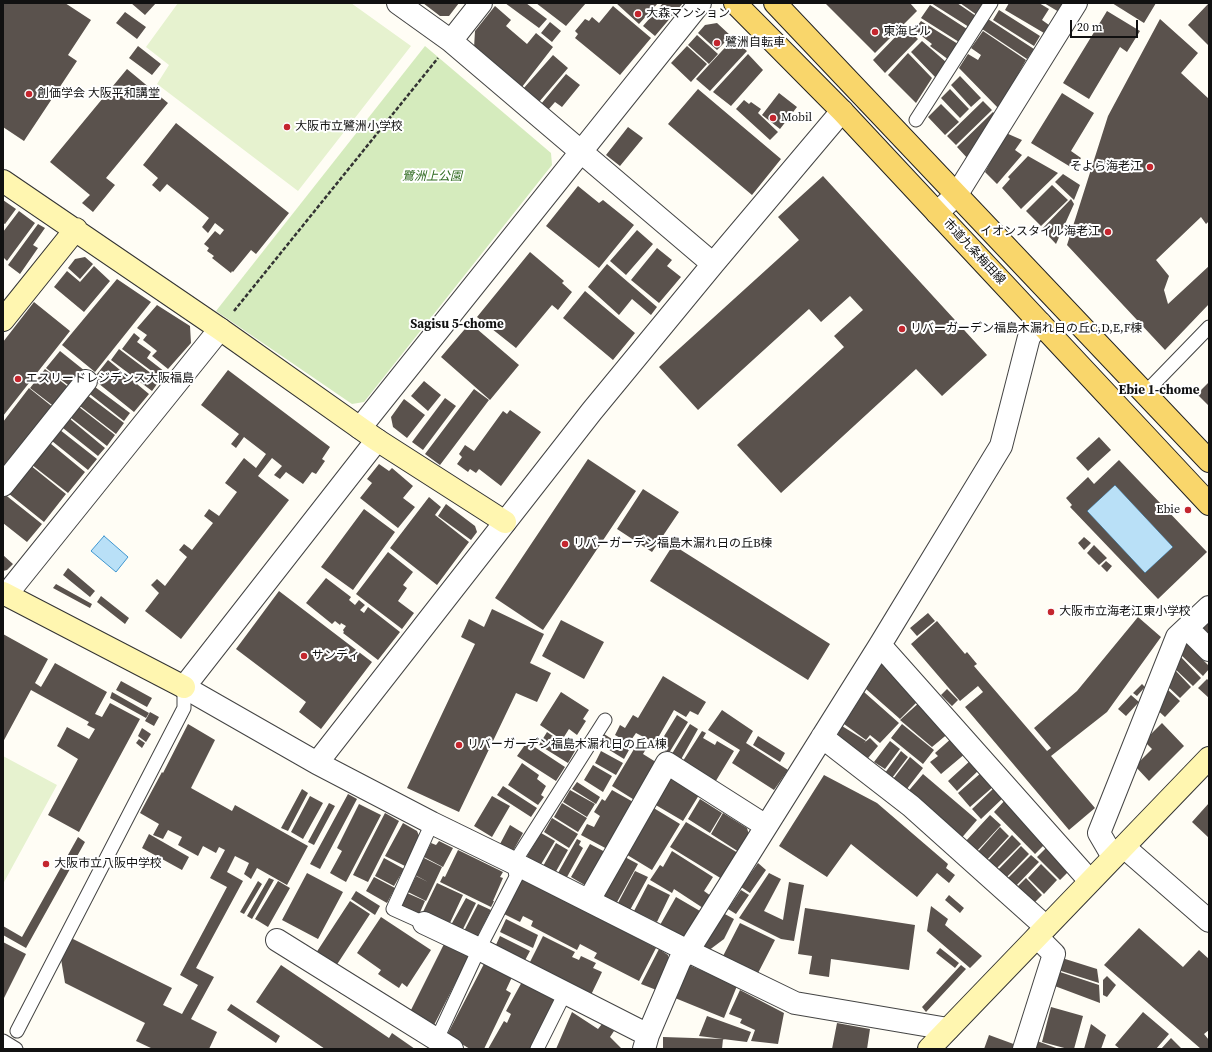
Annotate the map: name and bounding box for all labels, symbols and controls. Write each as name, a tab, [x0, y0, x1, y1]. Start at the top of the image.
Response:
place label: 大森マンション	[646, 7, 730, 21]
marker: 大森マンション	[633, 9, 643, 19]
scale bar	[1072, 12, 1140, 38]
text: 20 m	[1077, 19, 1103, 35]
place label: 東海ビル	[883, 25, 931, 39]
marker: 東海ビル	[870, 27, 880, 37]
place label: 鷺洲自転車	[725, 36, 785, 50]
marker: 鷺洲自転車	[712, 38, 722, 48]
place label: 創価学会 大阪平和講堂	[37, 87, 160, 101]
marker: 創価学会 大阪平和講堂	[24, 89, 34, 99]
place label: Mobil	[781, 111, 812, 125]
marker: Mobil	[768, 113, 778, 123]
place label: 大阪市立鷺洲小学校	[295, 120, 403, 134]
marker: 大阪市立鷺洲小学校	[282, 122, 292, 132]
place label: そよら海老江	[1070, 160, 1142, 174]
marker: そよら海老江	[1145, 162, 1155, 172]
park label: 鷺洲上公園	[402, 170, 462, 184]
street label: 市道九条梅田線	[940, 216, 1008, 288]
place label: イオンスタイル海老江	[980, 225, 1100, 239]
marker: イオンスタイル海老江	[1103, 227, 1113, 237]
district label: Sagisu 5-chome	[410, 317, 504, 333]
place label: リバーガーデン福島木漏れ日の丘C,D,E,F棟	[910, 322, 1143, 336]
marker: リバーガーデン福島木漏れ日の丘C,D,E,F棟	[897, 324, 907, 334]
place label: エスリードレジデンス大阪福島	[26, 372, 194, 386]
marker: エスリードレジデンス大阪福島	[13, 374, 23, 384]
district label: Ebie 1-chome	[1118, 383, 1200, 399]
place label: Ebie	[1156, 503, 1180, 517]
marker: Ebie	[1183, 505, 1193, 515]
place label: リバーガーデン福島木漏れ日の丘B棟	[573, 537, 773, 551]
marker: リバーガーデン福島木漏れ日の丘B棟	[560, 539, 570, 549]
place label: 大阪市立海老江東小学校	[1059, 605, 1191, 619]
marker: 大阪市立海老江東小学校	[1046, 607, 1056, 617]
place label: サンディ	[312, 649, 360, 663]
marker: サンディ	[299, 651, 309, 661]
place label: リバーガーデン福島木漏れ日の丘A棟	[467, 738, 667, 752]
marker: リバーガーデン福島木漏れ日の丘A棟	[454, 740, 464, 750]
place label: 大阪市立八阪中学校	[54, 857, 162, 871]
marker: 大阪市立八阪中学校	[41, 859, 51, 869]

